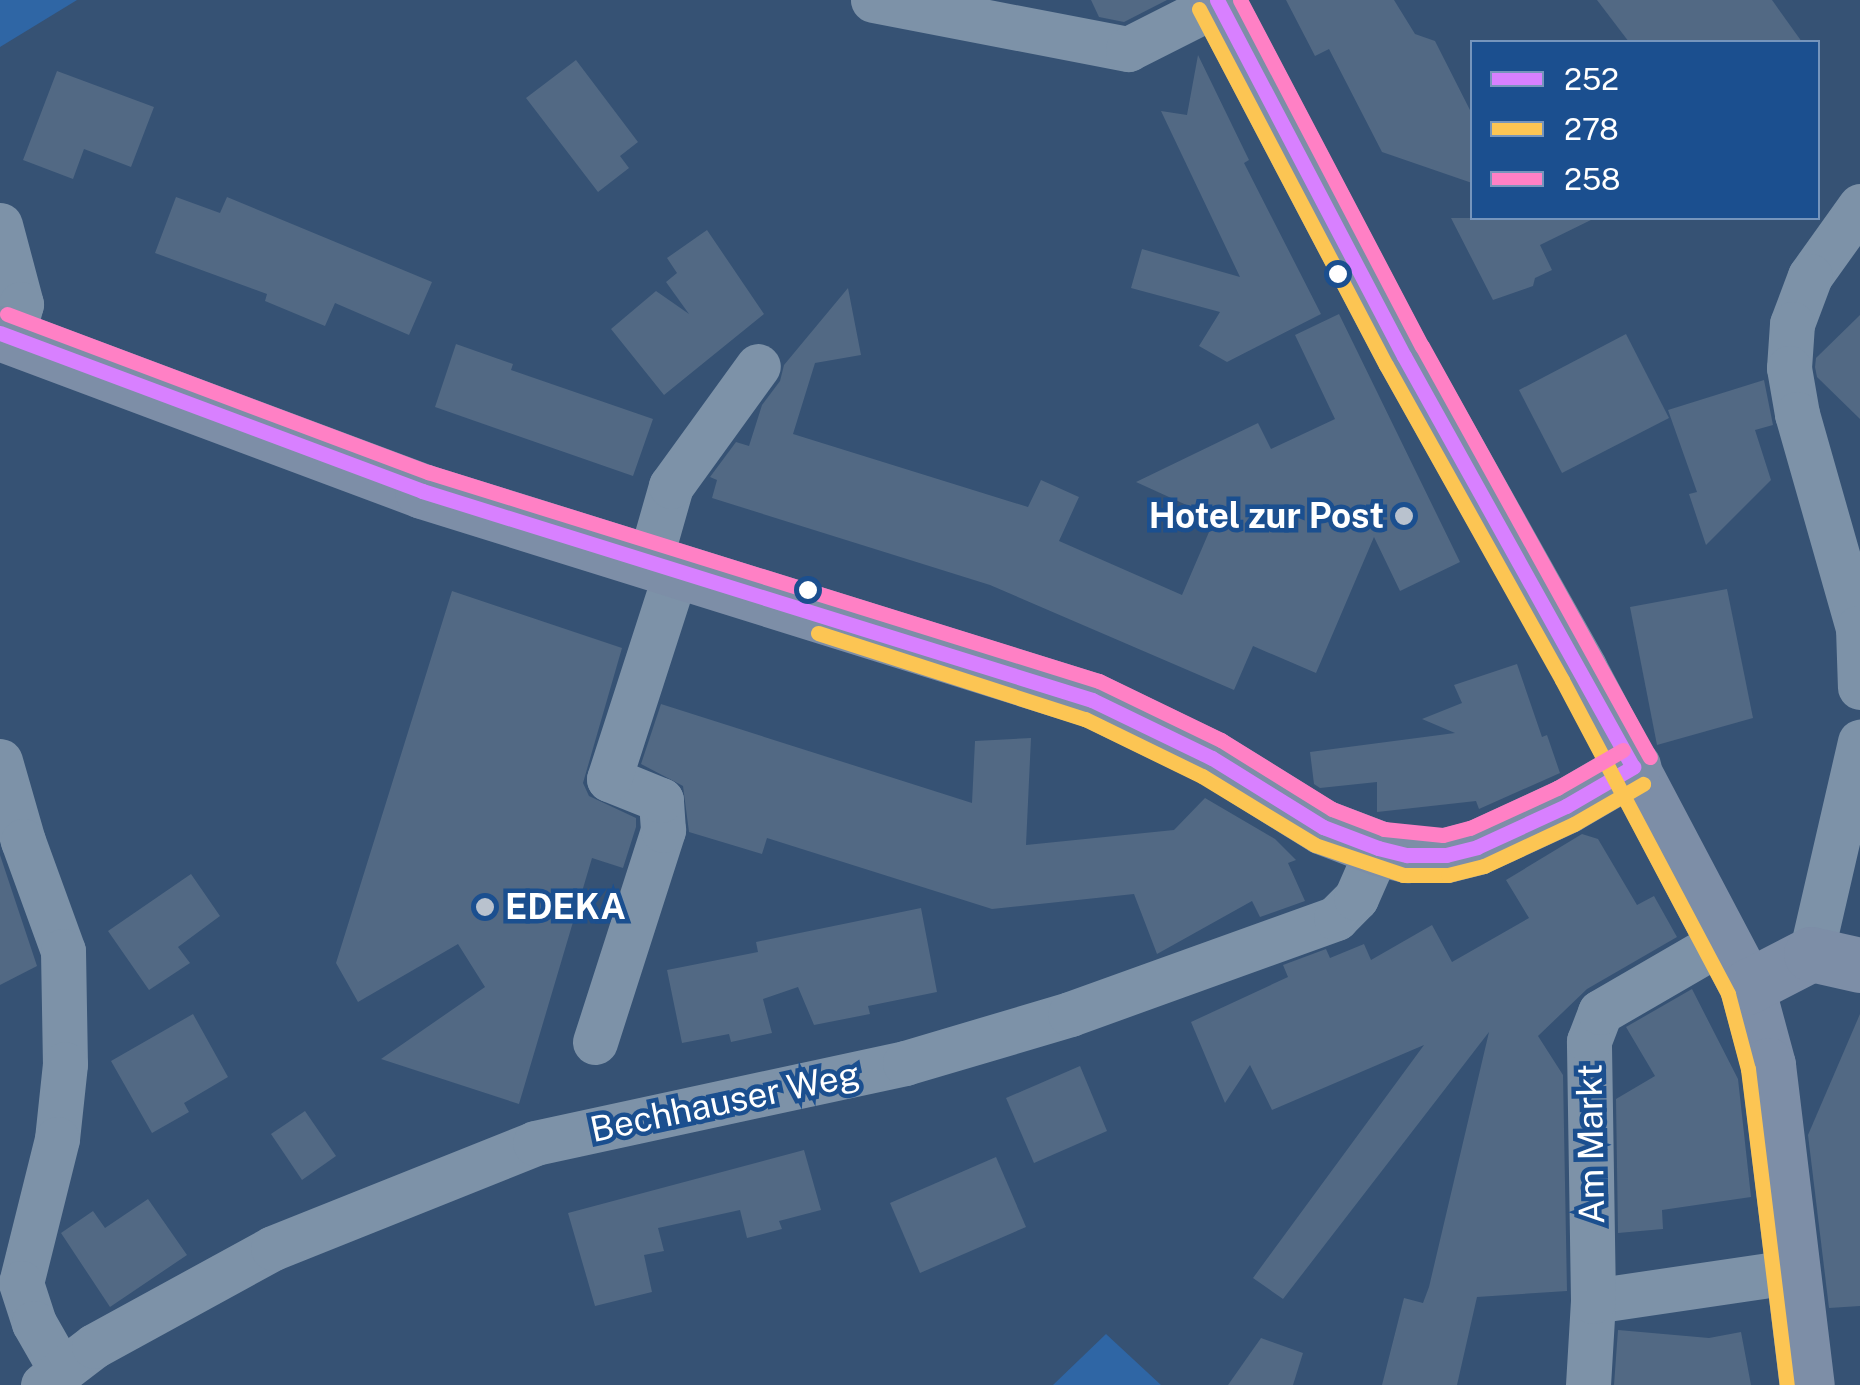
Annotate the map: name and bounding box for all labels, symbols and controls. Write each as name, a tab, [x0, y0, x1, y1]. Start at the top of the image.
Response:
legend	[1470, 40, 1820, 220]
text: 252	[1564, 61, 1619, 97]
text: 278	[1564, 111, 1619, 147]
text: 258	[1564, 161, 1621, 197]
unlabelled marker	[1328, 264, 1348, 284]
place label: Hotel zur Post	[1149, 495, 1384, 537]
marker: Hotel zur Post	[1393, 505, 1415, 527]
unlabelled marker	[798, 580, 818, 600]
place label: EDEKA	[505, 886, 626, 928]
marker: EDEKA	[474, 896, 496, 918]
street label: Bechhauser Weg	[586, 1053, 864, 1151]
street label: Am Markt	[1569, 1063, 1613, 1225]

